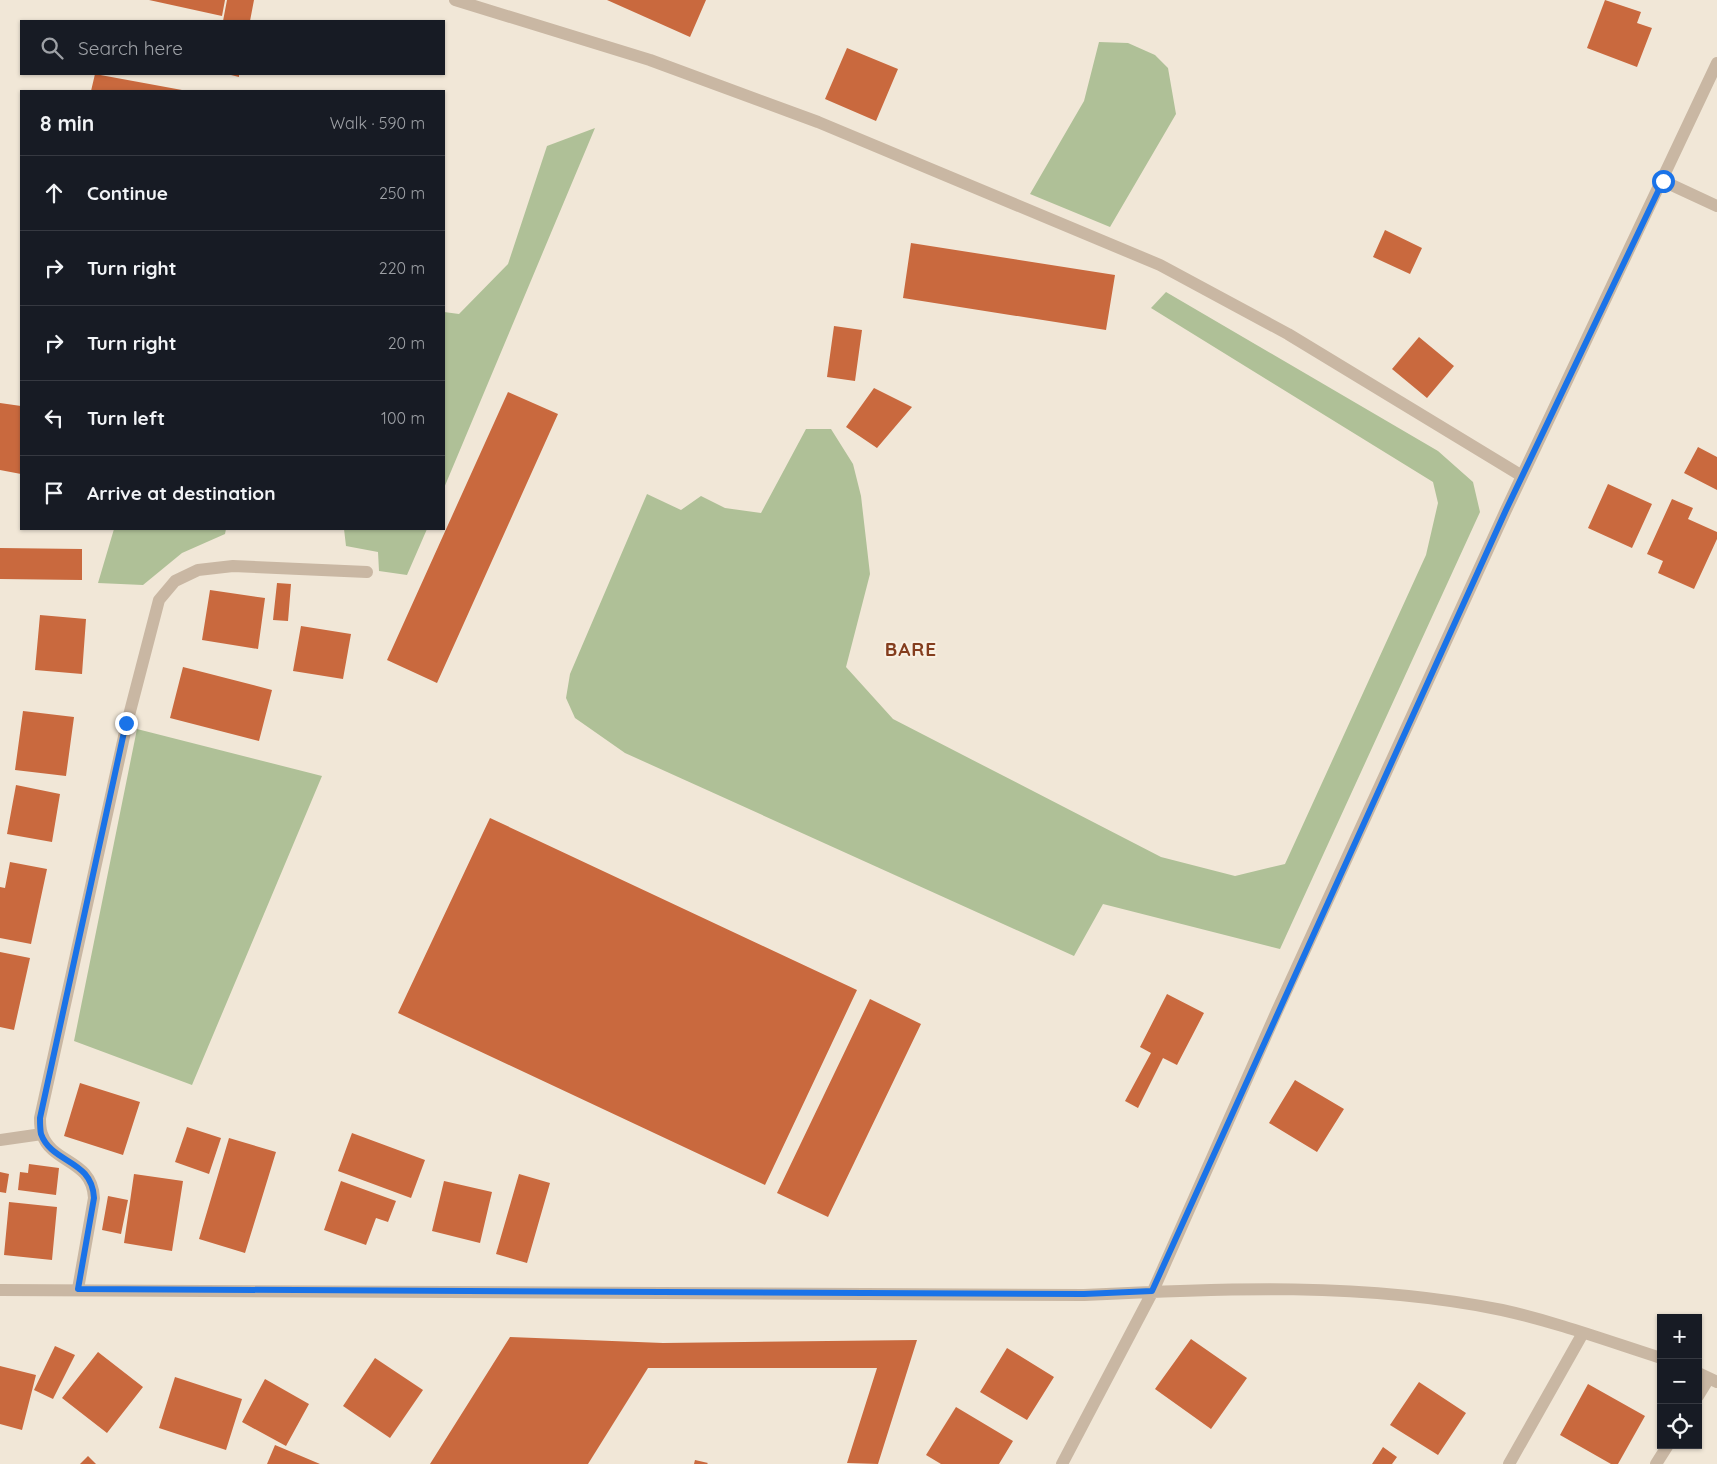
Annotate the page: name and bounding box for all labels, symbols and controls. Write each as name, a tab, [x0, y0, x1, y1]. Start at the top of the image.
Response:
search box	[20, 20, 445, 75]
icon: search	[38, 34, 66, 62]
text: Search here	[78, 36, 183, 60]
text: 8 min	[40, 110, 94, 136]
text: Walk · 590 m	[330, 113, 425, 133]
route start	[1652, 170, 1675, 193]
icon: ahead	[40, 179, 68, 207]
text: Continue	[87, 181, 168, 205]
text: 250 m	[379, 183, 425, 203]
icon: right	[40, 254, 68, 282]
text: Turn right	[87, 256, 176, 280]
text: 220 m	[379, 258, 425, 278]
icon: right	[40, 329, 68, 357]
text: Turn right	[87, 331, 176, 355]
text: 20 m	[388, 333, 425, 353]
icon: left	[40, 404, 68, 432]
text: Turn left	[87, 406, 165, 430]
text: 100 m	[381, 408, 425, 428]
icon: arrive	[40, 479, 68, 507]
text: Arrive at destination	[87, 481, 276, 505]
district label: BARE	[885, 637, 937, 661]
route end	[115, 712, 138, 735]
map controls	[1657, 1314, 1702, 1449]
button: +	[1657, 1314, 1702, 1359]
button: −	[1657, 1359, 1702, 1404]
button: locate	[1657, 1404, 1702, 1449]

